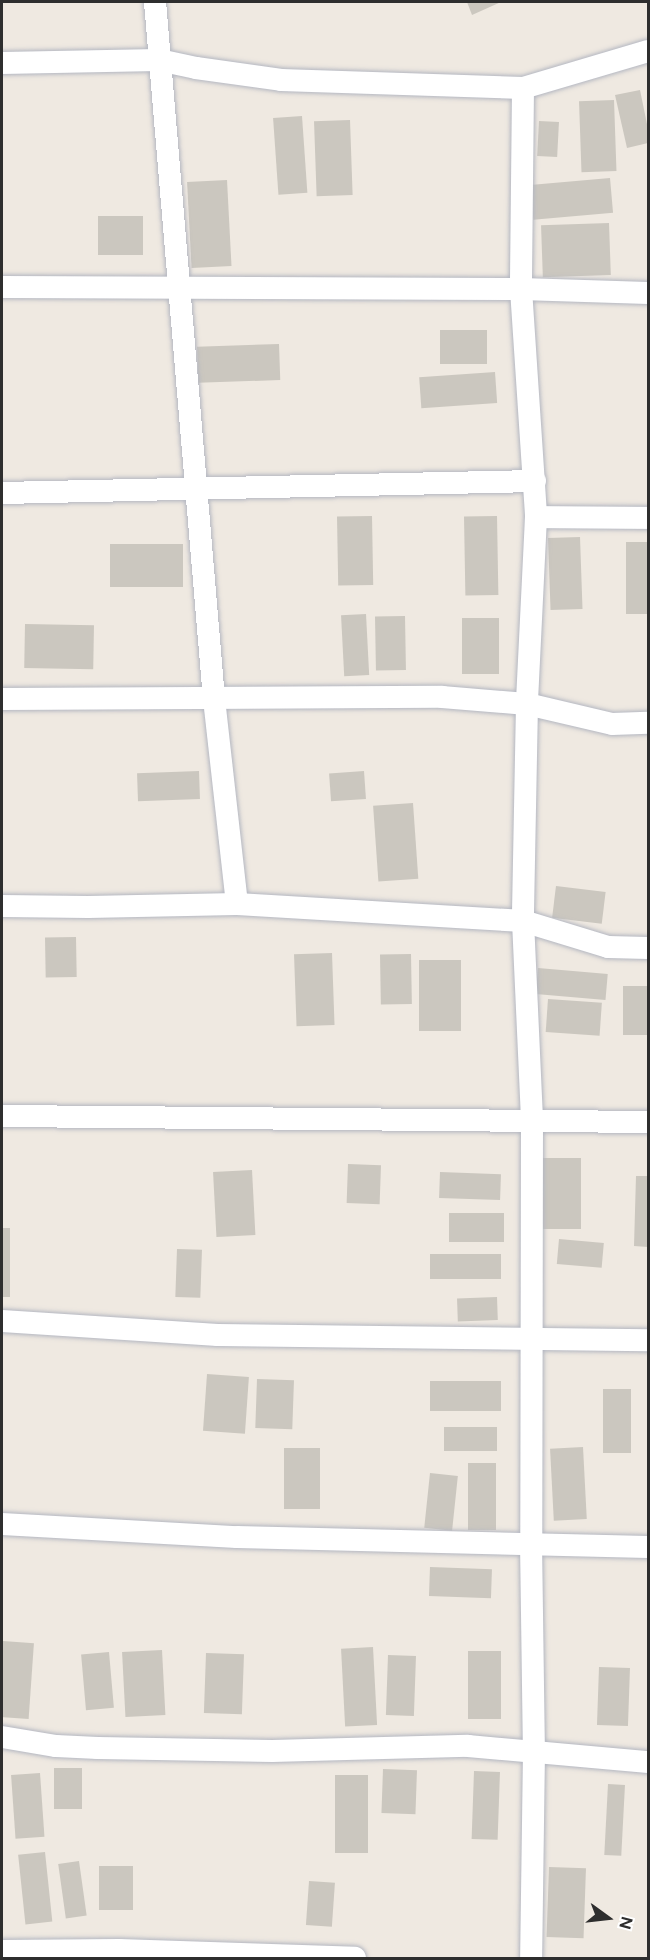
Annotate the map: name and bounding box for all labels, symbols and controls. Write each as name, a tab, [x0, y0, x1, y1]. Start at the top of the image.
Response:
north arrow	[578, 1888, 638, 1948]
text: N	[615, 1914, 637, 1931]

